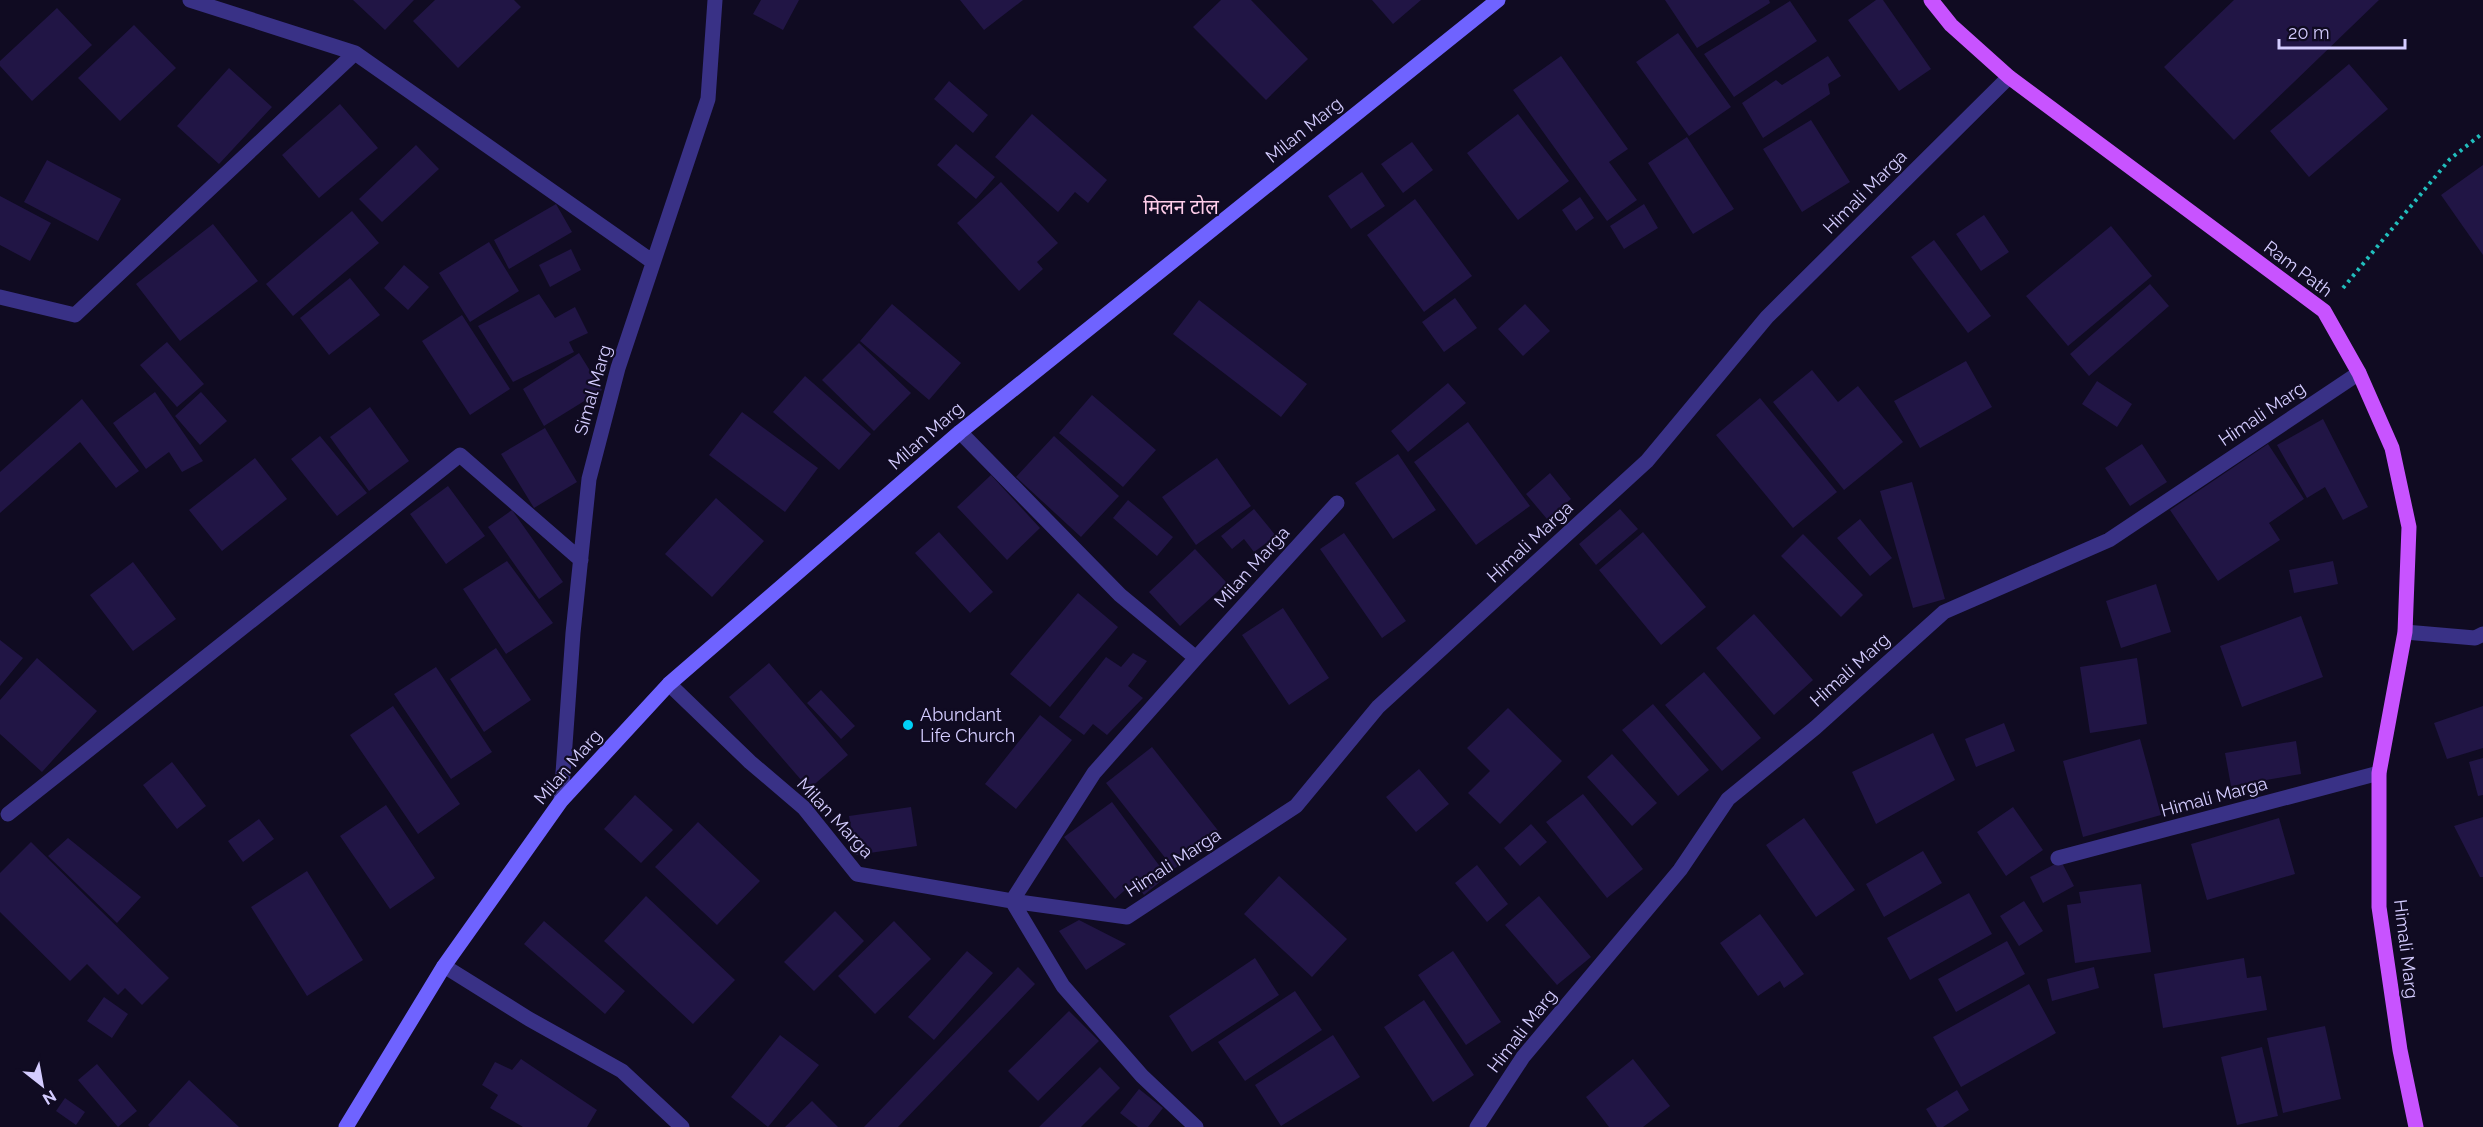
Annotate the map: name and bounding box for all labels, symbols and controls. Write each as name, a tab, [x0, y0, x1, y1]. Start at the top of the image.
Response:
scale bar	[2279, 12, 2405, 50]
text: 20 m	[2288, 22, 2330, 43]
street label: Milan Marg	[1261, 92, 1346, 167]
street label: Himali Marga	[1819, 146, 1911, 238]
district label: मिलन टोल	[1143, 195, 1219, 219]
street label: Ram Path	[2260, 236, 2337, 301]
street label: Simal Marg	[570, 342, 615, 437]
street label: Himali Marg	[2215, 377, 2309, 450]
street label: Milan Marg	[884, 397, 967, 474]
street label: Himali Marga	[1482, 497, 1577, 587]
street label: Milan Marga	[1210, 522, 1294, 612]
street label: Himali Marg	[1806, 628, 1894, 711]
place label: Abundant Life Church	[920, 704, 1015, 746]
marker: Abundant Life Church	[901, 718, 915, 732]
street label: Milan Marg	[529, 725, 606, 808]
street label: Himali Marga	[2158, 772, 2269, 821]
street label: Milan Marga	[793, 773, 878, 862]
street label: Himali Marga	[1121, 824, 1224, 901]
street label: Himali Marg	[2390, 898, 2423, 1000]
street label: Himali Marg	[1483, 985, 1561, 1076]
north arrow	[12, 1055, 72, 1115]
text: N	[39, 1086, 60, 1109]

